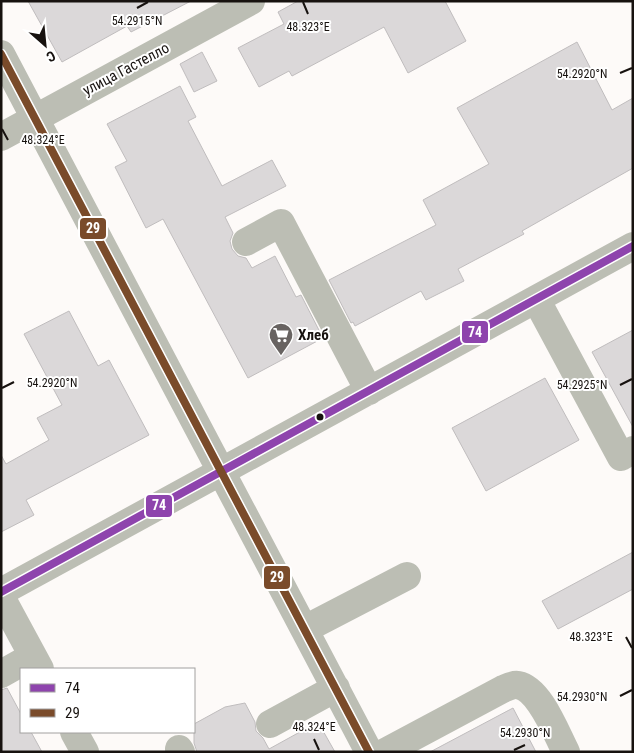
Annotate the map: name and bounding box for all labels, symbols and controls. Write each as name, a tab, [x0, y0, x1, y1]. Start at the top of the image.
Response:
text: 54.2915°N	[112, 14, 162, 28]
north arrow	[20, 20, 70, 70]
text: 48.323°E	[286, 20, 330, 34]
street label: улица Гастелло	[80, 39, 172, 99]
text: С	[44, 48, 58, 66]
text: 54.2920°N	[557, 67, 607, 81]
text: 48.324°E	[21, 133, 65, 147]
line badge: 29	[79, 217, 107, 240]
text: 29	[86, 220, 100, 236]
line badge: 74	[461, 320, 489, 344]
supermarket icon: Хлеб	[268, 322, 294, 356]
text: 74	[468, 324, 482, 340]
place label: Хлеб	[298, 326, 329, 344]
text: 54.2920°N	[27, 376, 77, 390]
text: 54.2925°N	[557, 378, 607, 392]
unlabelled marker	[315, 412, 325, 422]
line badge: 74	[145, 494, 173, 518]
text: 74	[152, 497, 166, 513]
line badge: 29	[263, 565, 291, 590]
text: 29	[270, 569, 284, 585]
text: 48.323°E	[569, 630, 613, 644]
legend	[20, 668, 195, 733]
text: 74	[65, 679, 80, 697]
text: 54.2930°N	[557, 690, 607, 704]
text: 29	[65, 704, 80, 722]
text: 48.324°E	[292, 720, 336, 734]
text: 54.2930°N	[500, 726, 550, 740]

